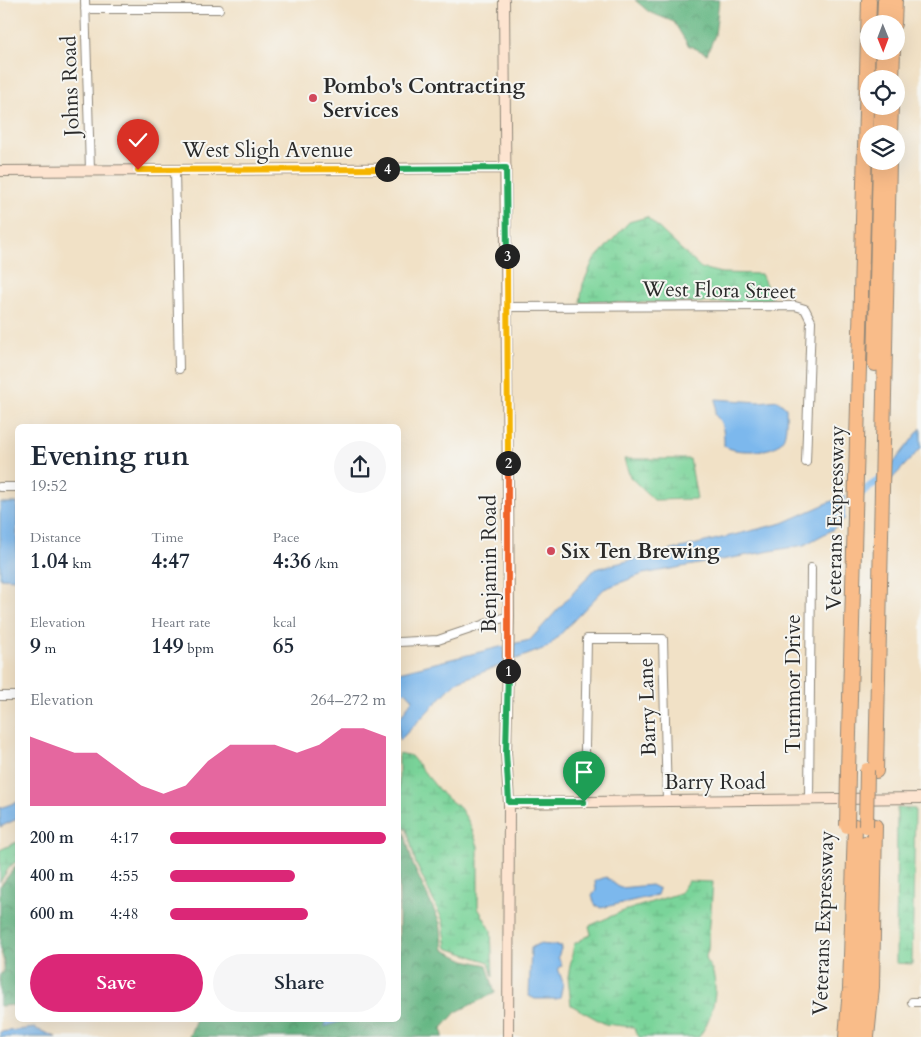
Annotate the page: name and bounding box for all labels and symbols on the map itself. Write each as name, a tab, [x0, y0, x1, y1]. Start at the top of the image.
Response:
north arrow	[860, 15, 905, 60]
street label: Johns Road	[54, 35, 87, 140]
place label: Pombo's Contracting Services	[323, 72, 525, 125]
marker: Pombo's Contracting Services	[307, 92, 319, 104]
pin	[117, 119, 159, 170]
street label: West Sligh Avenue	[182, 136, 353, 165]
pin: 4	[374, 156, 400, 182]
pin: 3	[494, 244, 520, 268]
street label: West Flora Street	[641, 275, 796, 306]
street label: Veterans Expressway	[819, 425, 852, 611]
pin: 2	[496, 450, 520, 476]
street label: Benjamin Road	[475, 495, 504, 633]
place label: Six Ten Brewing	[561, 537, 720, 566]
marker: Six Ten Brewing	[545, 545, 557, 557]
street label: Turnmor Drive	[779, 614, 808, 754]
street label: Barry Lane	[631, 657, 664, 757]
pin: 1	[496, 658, 520, 684]
pin	[563, 751, 605, 802]
street label: Barry Road	[664, 768, 766, 797]
street label: Veterans Expressway	[806, 830, 841, 1016]

